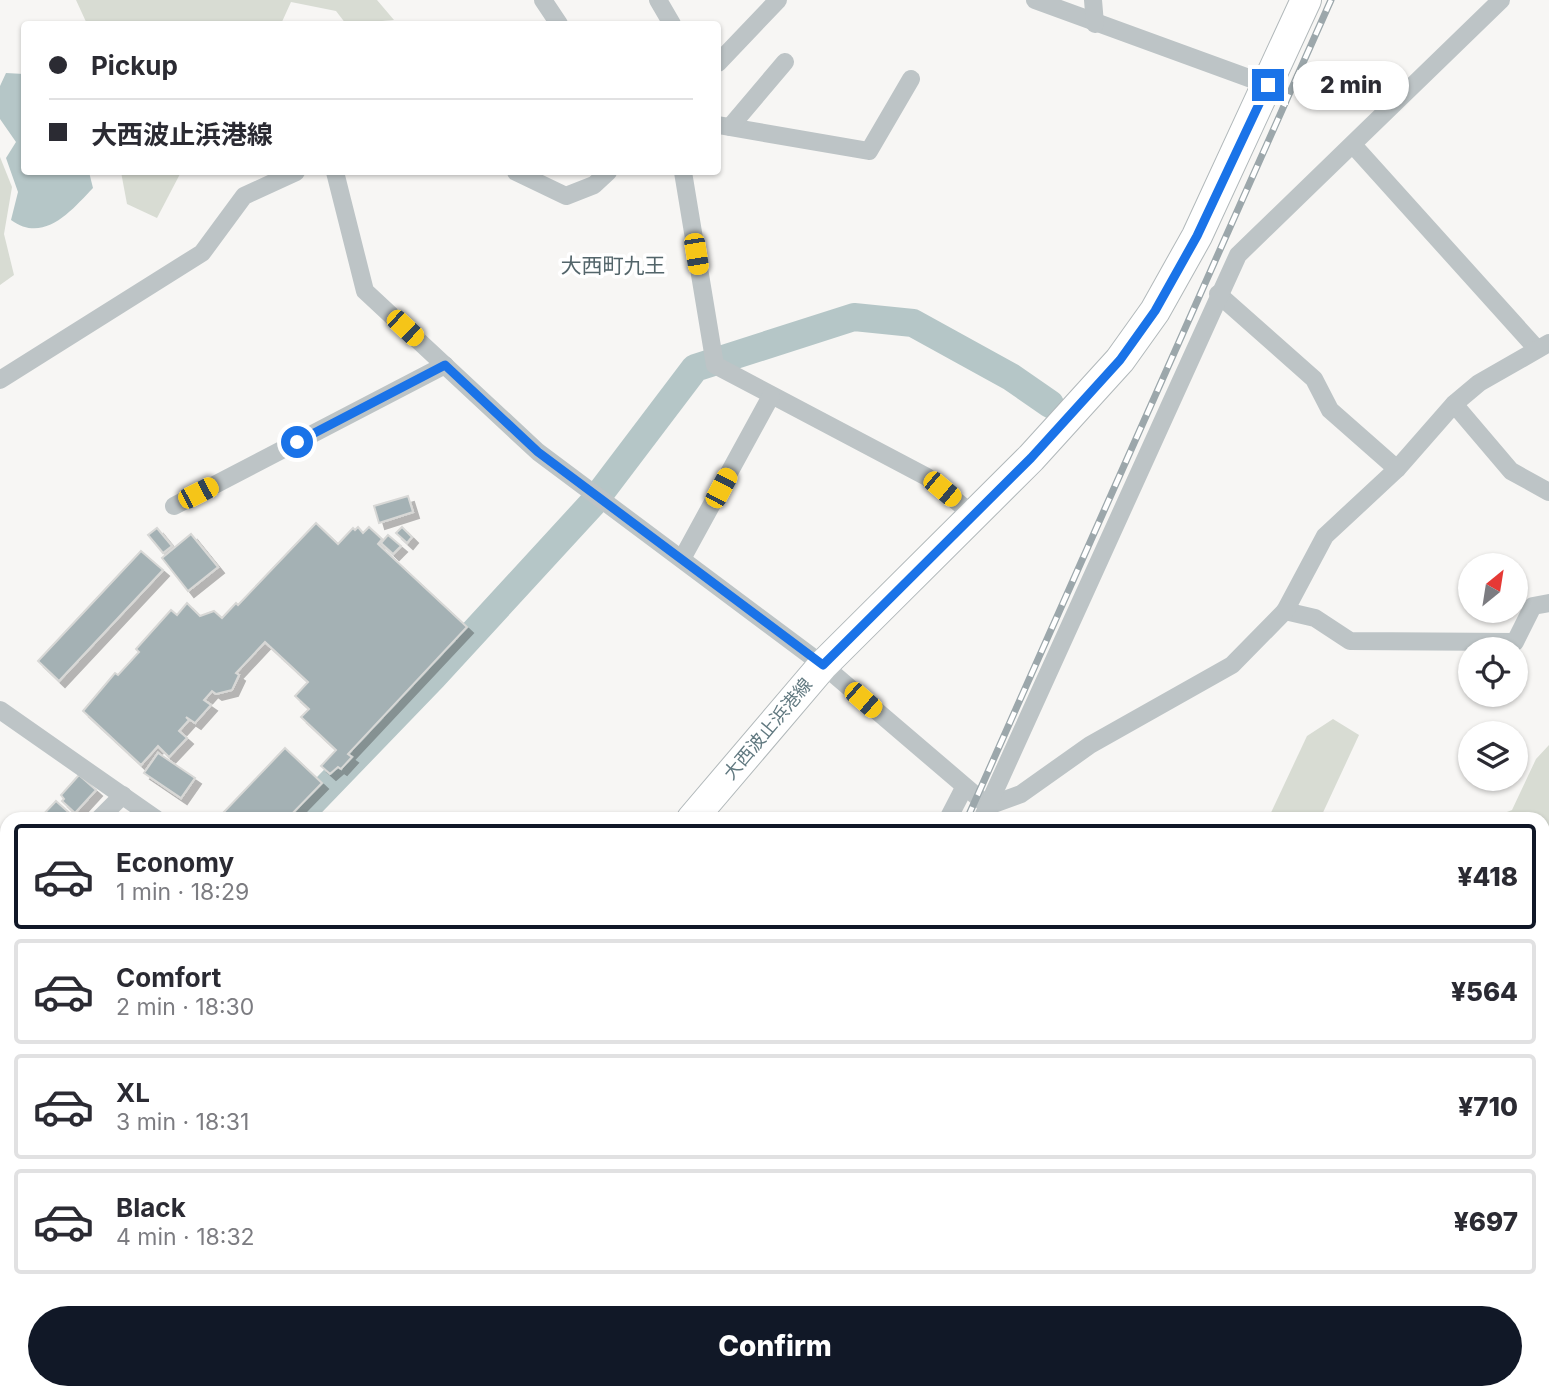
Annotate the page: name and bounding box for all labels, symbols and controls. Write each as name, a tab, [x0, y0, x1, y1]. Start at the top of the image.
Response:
text: Pickup	[91, 50, 178, 81]
callout: 2 min	[1292, 60, 1408, 110]
route end	[1252, 69, 1284, 101]
text: 2 min	[1320, 71, 1382, 99]
text: 大西波止浜港線	[91, 119, 273, 150]
car	[683, 232, 710, 276]
district label: 大西町九王	[561, 253, 666, 278]
car	[383, 306, 428, 350]
route start	[281, 426, 313, 458]
car	[702, 465, 741, 511]
car	[920, 467, 965, 511]
car	[175, 474, 222, 512]
north arrow	[1458, 553, 1528, 623]
map controls	[1458, 553, 1528, 791]
button: locate	[1458, 637, 1528, 707]
street label: 大西波止浜港線	[719, 674, 816, 784]
car	[841, 678, 886, 722]
button: layers	[1458, 721, 1528, 791]
icon: car	[32, 845, 95, 908]
text: Economy	[116, 847, 234, 878]
text: ¥418	[1457, 861, 1518, 892]
text: 1 min · 18:29	[116, 878, 249, 906]
icon: car	[32, 960, 95, 1023]
text: Comfort	[116, 962, 221, 993]
text: ¥564	[1451, 976, 1518, 1007]
text: 2 min · 18:30	[116, 993, 254, 1021]
icon: car	[32, 1075, 95, 1138]
text: XL	[116, 1077, 150, 1108]
text: ¥710	[1458, 1091, 1518, 1122]
text: 3 min · 18:31	[116, 1108, 249, 1136]
icon: car	[32, 1190, 95, 1253]
text: Black	[116, 1192, 186, 1223]
text: ¥697	[1454, 1206, 1518, 1237]
text: 4 min · 18:32	[116, 1223, 255, 1251]
button: Confirm	[28, 1306, 1522, 1386]

